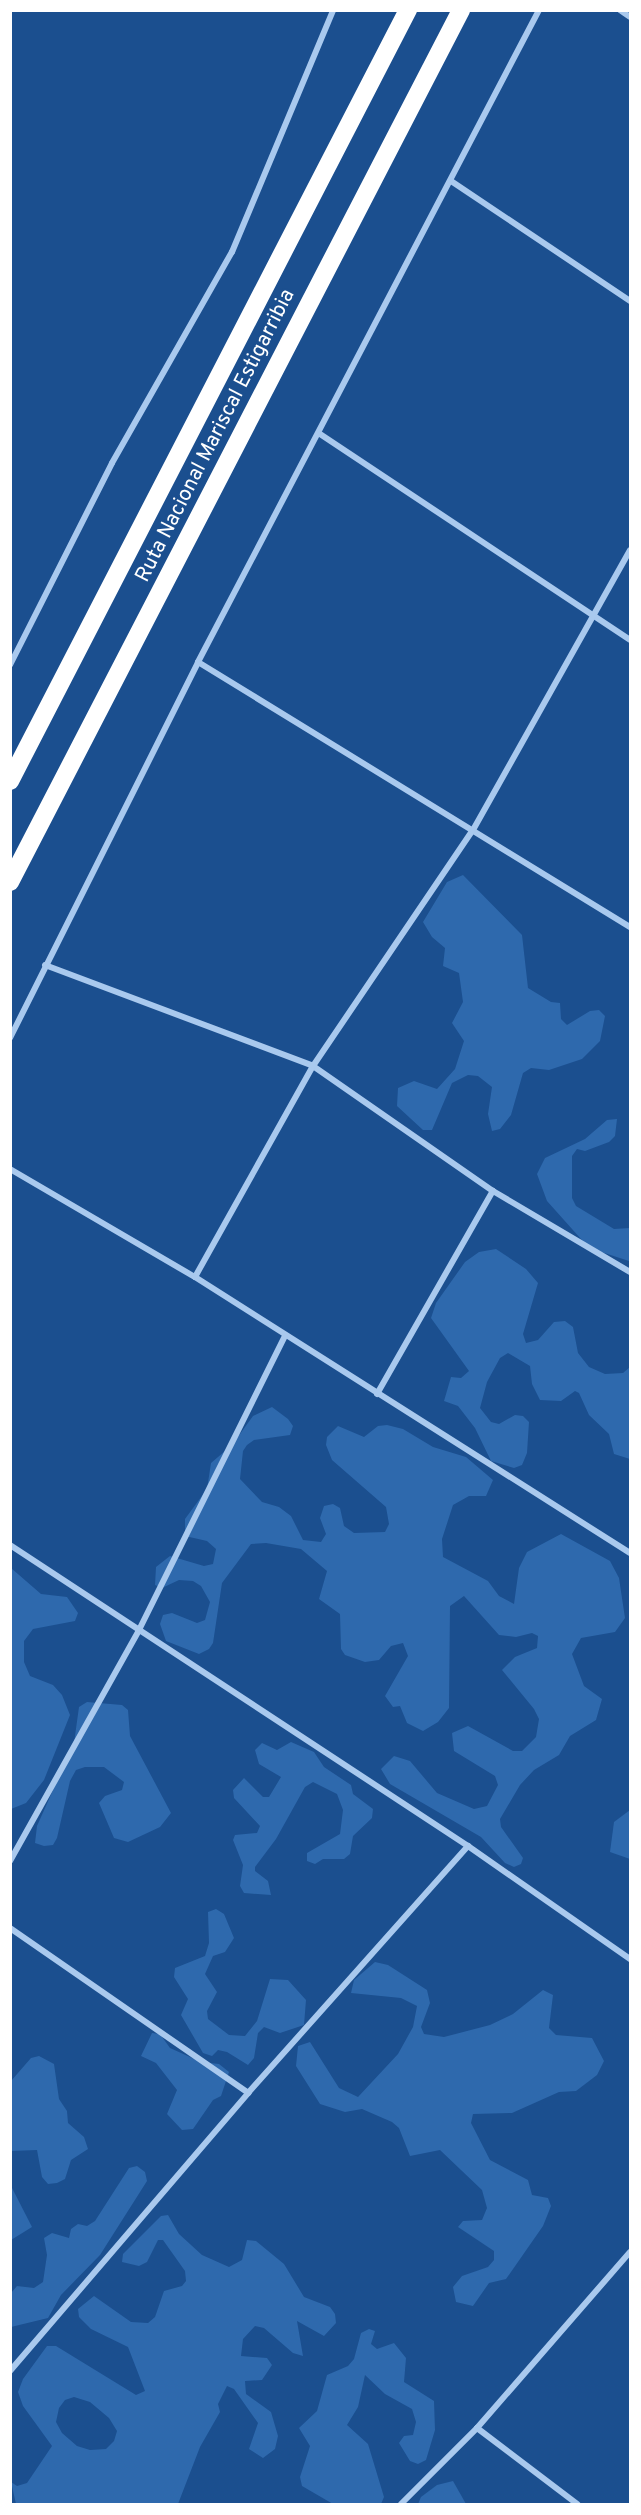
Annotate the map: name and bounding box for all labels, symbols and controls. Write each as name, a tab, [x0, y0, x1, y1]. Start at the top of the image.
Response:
street label: Ruta Nacional Mariscal Estigarribia	[131, 285, 301, 587]

